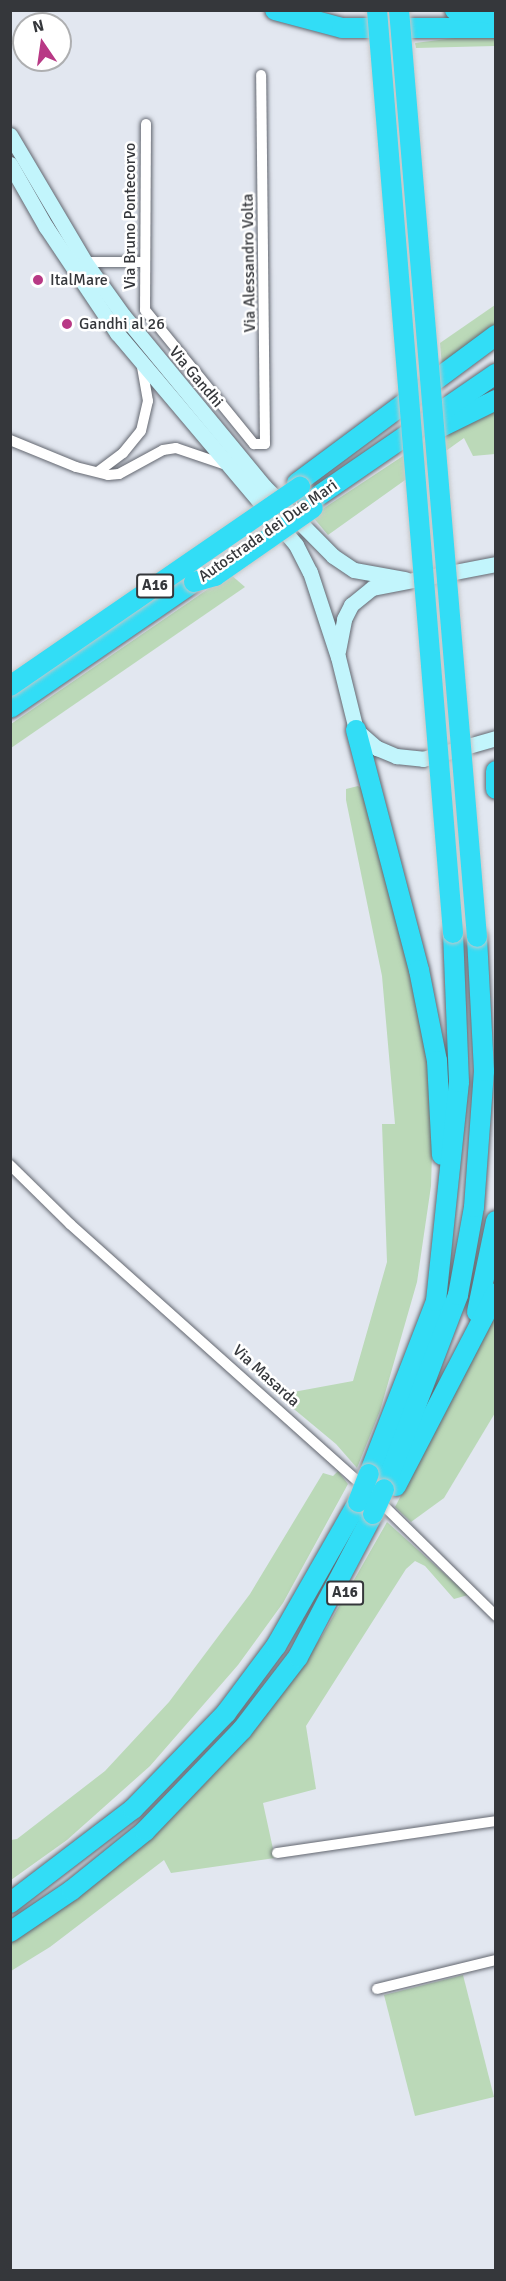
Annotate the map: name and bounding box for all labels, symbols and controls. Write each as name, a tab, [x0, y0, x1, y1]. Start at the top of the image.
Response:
north arrow	[12, 12, 72, 72]
text: N	[31, 15, 46, 37]
street label: Via Bruno Pontecorvo	[120, 143, 140, 289]
street label: Via Alessandro Volta	[238, 193, 260, 333]
place label: ItalMare	[50, 270, 108, 290]
marker: ItalMare	[31, 273, 45, 287]
place label: Gandhi al 26	[79, 314, 165, 334]
marker: Gandhi al 26	[60, 317, 74, 331]
street label: Via Gandhi	[165, 343, 227, 411]
street label: Autostrada dei Due Mari	[195, 476, 341, 586]
road number: A16	[136, 574, 174, 598]
street label: Via Masarda	[228, 1341, 304, 1411]
road number: A16	[326, 1581, 364, 1605]

